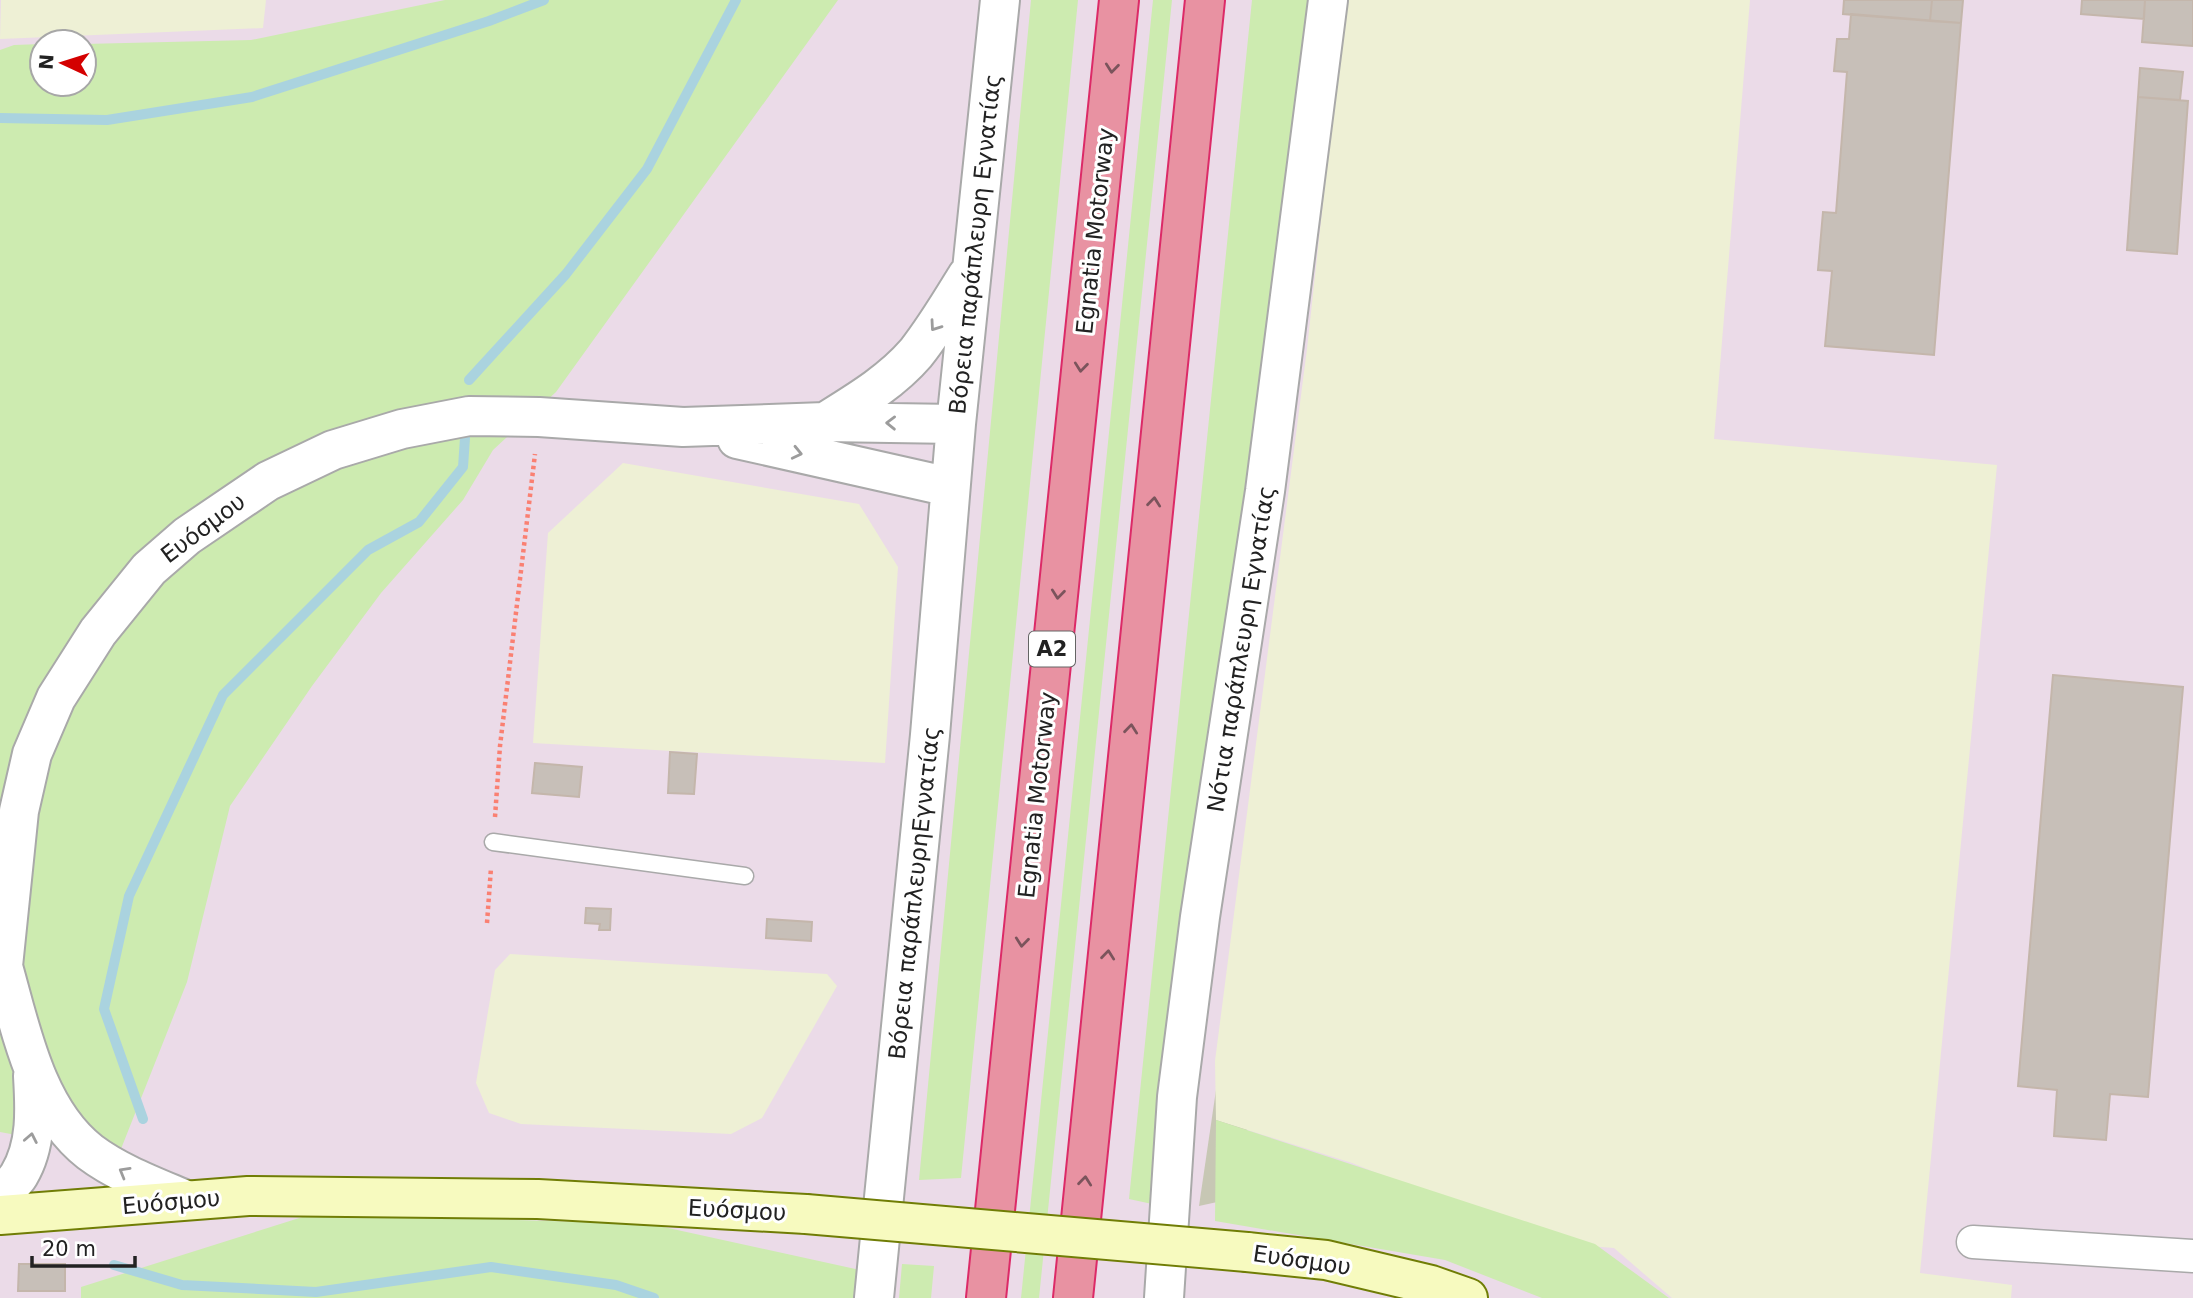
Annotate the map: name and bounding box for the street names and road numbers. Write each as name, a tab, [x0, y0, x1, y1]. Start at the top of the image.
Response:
street label: Βόρεια παράπλευρη Εγνατίας	[944, 73, 1006, 415]
street label: Egnatia Motorway	[1071, 126, 1119, 336]
street label: Νότια παράπλευρη Εγνατίας	[1202, 484, 1280, 814]
street label: Ευόσμου	[156, 488, 250, 568]
road number: Α2	[1029, 632, 1075, 666]
street label: Egnatia Motorway	[1013, 690, 1061, 900]
street label: Βόρεια παράπλευρηΕγνατίας	[884, 725, 944, 1061]
street label: Ευόσμου	[121, 1185, 221, 1219]
street label: Ευόσμου	[687, 1194, 787, 1226]
street label: Ευόσμου	[1251, 1240, 1353, 1280]

